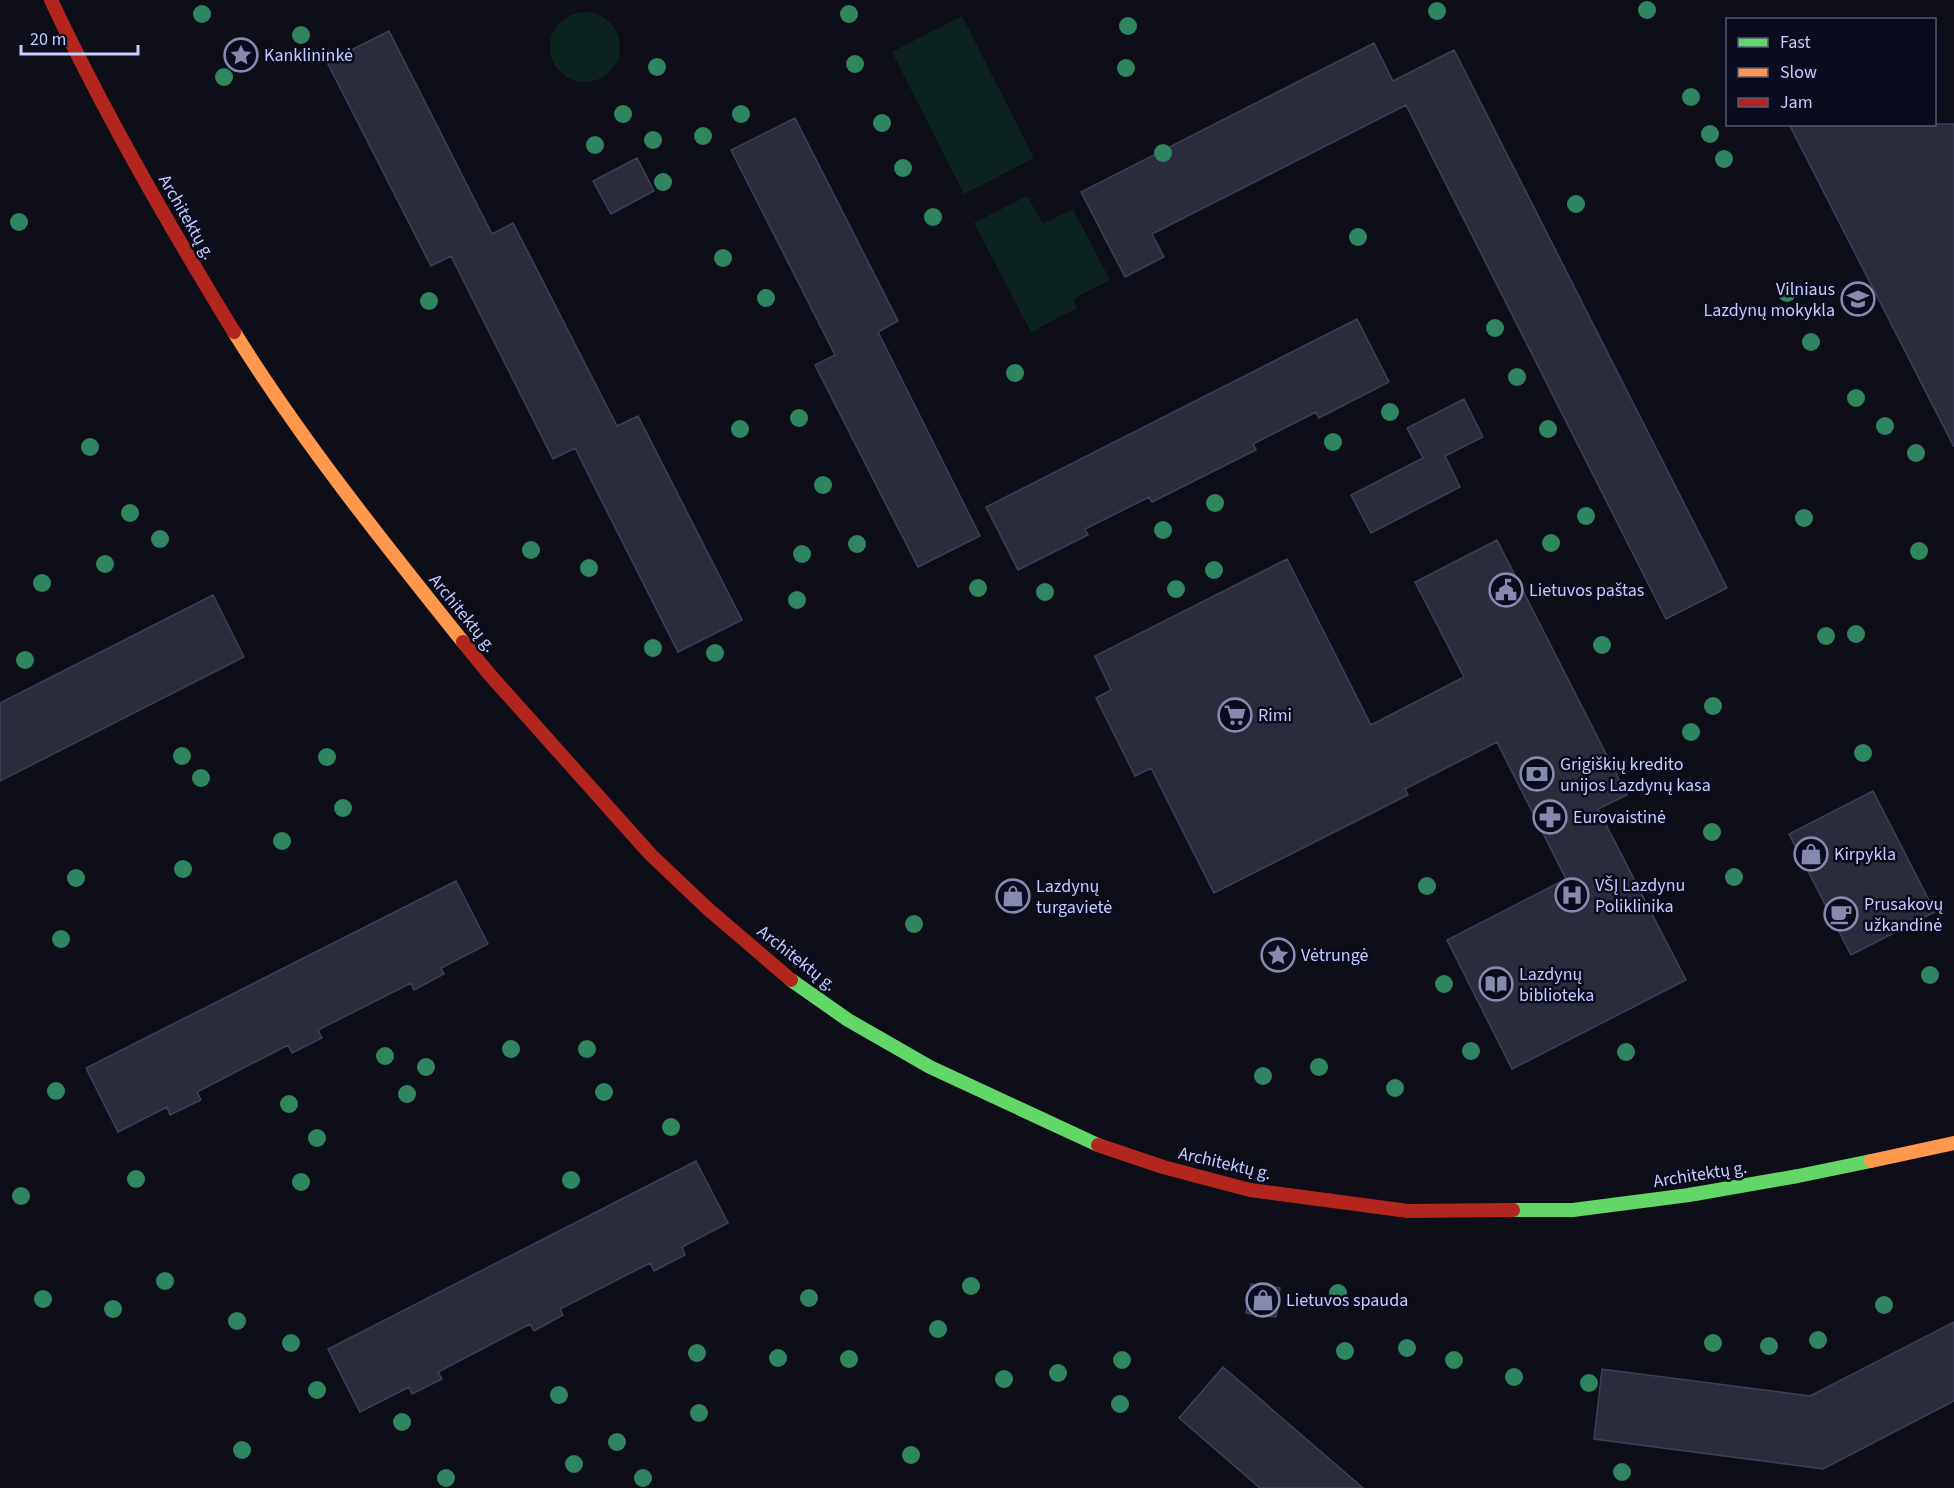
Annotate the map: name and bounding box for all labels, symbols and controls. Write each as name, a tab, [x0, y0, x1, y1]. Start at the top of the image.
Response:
scale bar	[21, 18, 138, 56]
legend	[1726, 18, 1936, 126]
text: 20 m	[30, 27, 66, 52]
text: Fast	[1780, 30, 1811, 55]
place icon: Kanklininkė	[223, 37, 259, 73]
place label: Kanklininkė	[264, 43, 353, 68]
text: Slow	[1780, 60, 1817, 85]
text: Jam	[1780, 90, 1813, 115]
street label: Architektų g.	[152, 170, 221, 264]
place label: Vilniaus Lazdynų mokykla	[1704, 277, 1835, 323]
school or university icon: Vilniaus Lazdynų mokykla	[1840, 281, 1876, 317]
street label: Architektų g.	[423, 569, 502, 658]
public building icon: Lietuvos paštas	[1488, 572, 1524, 608]
place label: Lietuvos paštas	[1529, 578, 1644, 603]
supermarket icon: Rimi	[1217, 697, 1253, 733]
place label: Rimi	[1258, 703, 1292, 728]
place label: Grigiškių kredito unijos Lazdynų kasa	[1560, 752, 1711, 798]
bank icon: Grigiškių kredito unijos Lazdynų kasa	[1519, 756, 1555, 792]
pharmacy icon: Eurovaistinė	[1532, 799, 1568, 835]
place label: Eurovaistinė	[1573, 805, 1666, 830]
shop icon: Kirpykla	[1793, 836, 1829, 872]
place label: Kirpykla	[1834, 842, 1896, 867]
place label: VŠĮ Lazdynu Poliklinika	[1595, 873, 1685, 919]
place label: Lazdynų turgavietė	[1036, 874, 1112, 920]
hospital icon: VŠĮ Lazdynu Poliklinika	[1554, 877, 1590, 913]
shop icon: Lazdynų turgavietė	[995, 878, 1031, 914]
place label: Prusakovų užkandinė	[1864, 892, 1944, 938]
cafe icon: Prusakovų užkandinė	[1823, 896, 1859, 932]
street label: Architektų g.	[752, 919, 842, 997]
place icon: Vėtrungė	[1260, 937, 1296, 973]
place label: Vėtrungė	[1301, 943, 1369, 968]
place label: Lazdynų biblioteka	[1519, 962, 1594, 1008]
library icon: Lazdynų biblioteka	[1478, 966, 1514, 1002]
street label: Architektų g.	[1176, 1141, 1274, 1186]
street label: Architektų g.	[1651, 1155, 1749, 1194]
shop icon: Lietuvos spauda	[1245, 1282, 1281, 1318]
place label: Lietuvos spauda	[1286, 1288, 1408, 1313]

